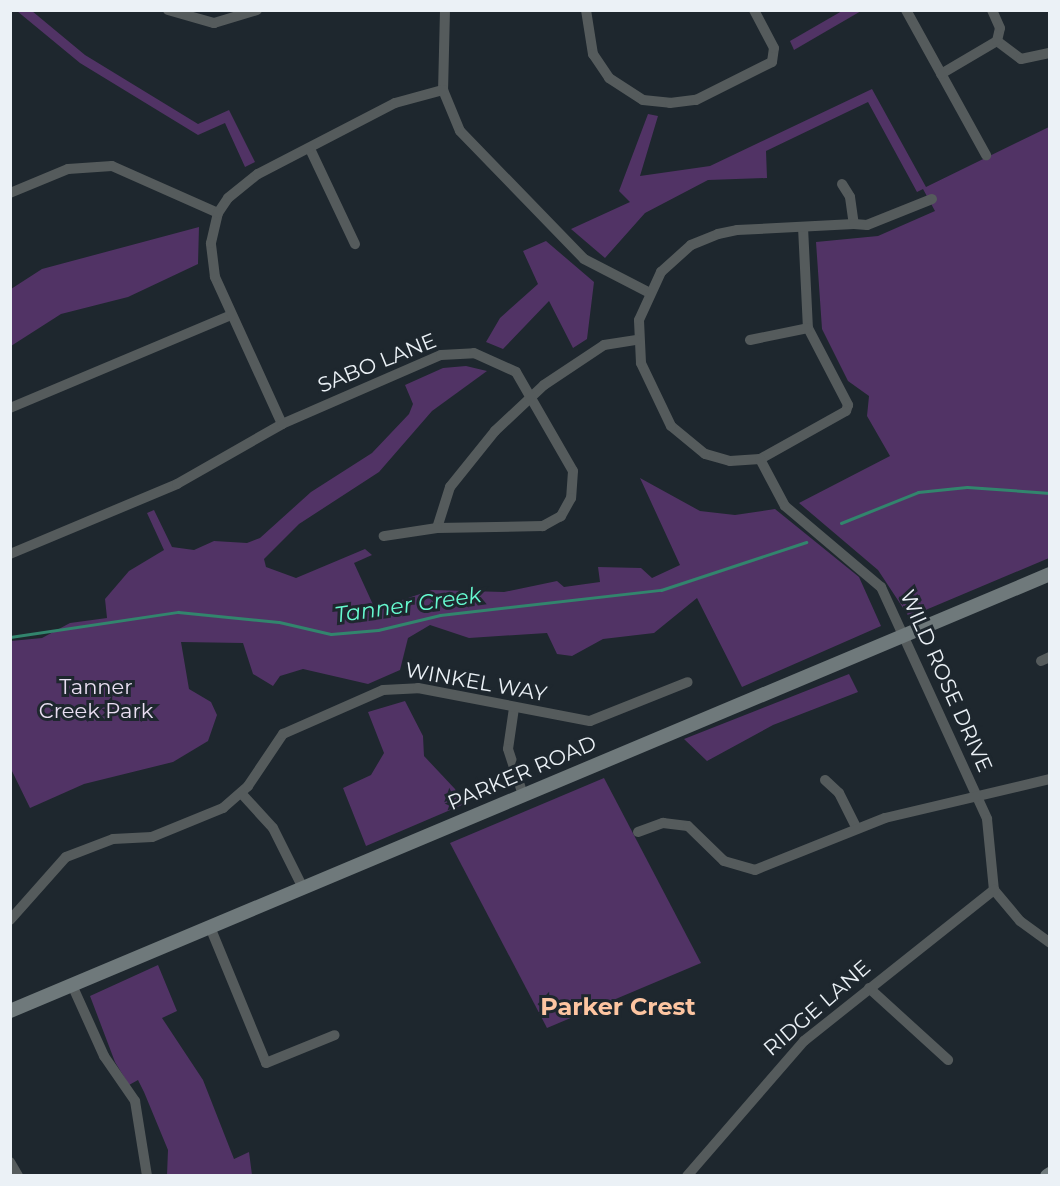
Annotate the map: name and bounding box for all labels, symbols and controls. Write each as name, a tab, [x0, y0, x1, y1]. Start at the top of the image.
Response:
street label: SABO LANE	[314, 328, 440, 398]
water label: Tanner Creek	[333, 582, 483, 628]
street label: WILD ROSE DRIVE	[894, 586, 998, 776]
street label: WINKEL WAY	[403, 657, 549, 707]
park label: Tanner Creek Park	[39, 674, 153, 724]
street label: PARKER ROAD	[444, 730, 600, 816]
street label: RIDGE LANE	[758, 955, 876, 1061]
district label: Parker Crest	[540, 993, 696, 1021]

